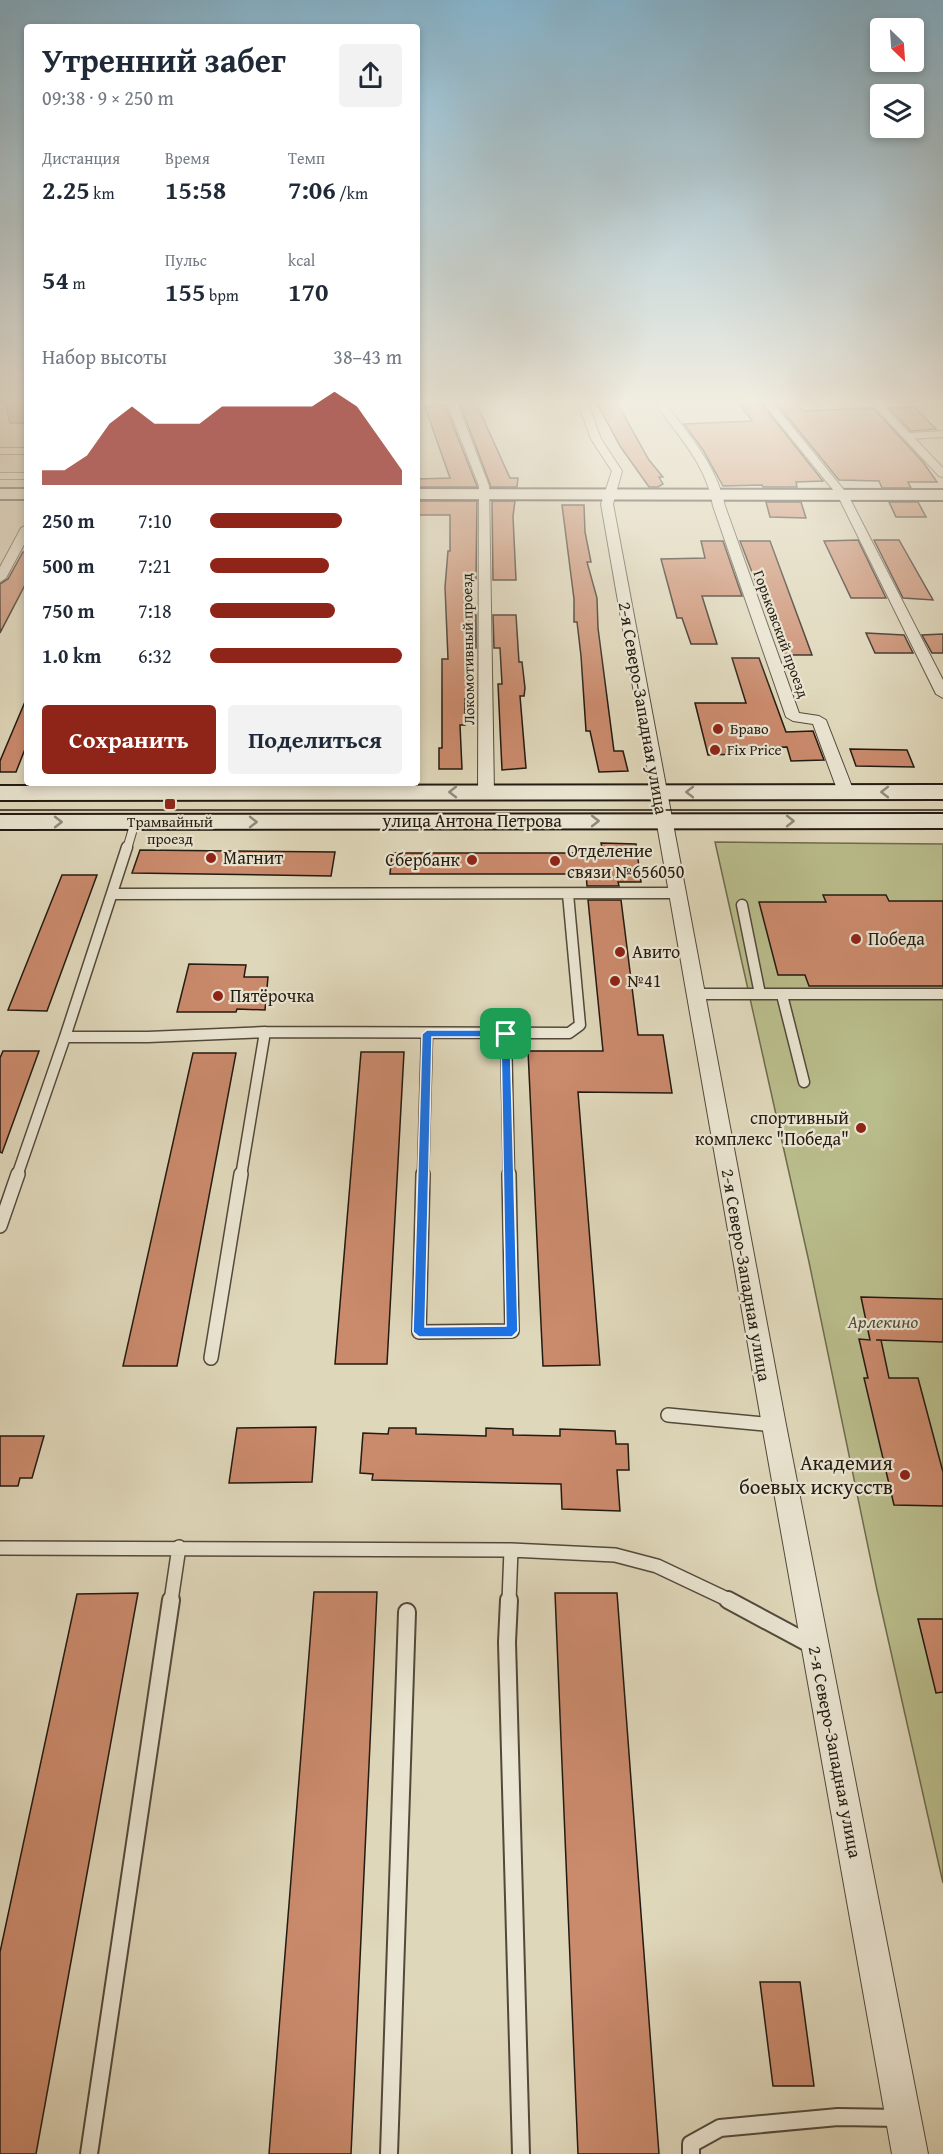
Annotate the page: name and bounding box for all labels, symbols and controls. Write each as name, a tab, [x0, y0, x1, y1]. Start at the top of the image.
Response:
north arrow	[870, 18, 924, 72]
map controls	[870, 18, 924, 138]
text: Утренний забег	[42, 36, 286, 84]
button: share	[339, 44, 402, 107]
text: 09:38 · 9 × 250 m	[42, 83, 174, 112]
button: layers	[870, 84, 924, 138]
text: Дистанция	[42, 146, 120, 170]
text: Время	[165, 146, 210, 170]
text: Темп	[288, 146, 325, 170]
text: 2.25	[42, 170, 90, 209]
text: 15:58	[165, 170, 226, 209]
text: 7:06	[288, 170, 336, 209]
text: km	[90, 181, 114, 205]
text: /km	[336, 181, 368, 205]
text: Пульс	[165, 248, 207, 272]
text: kcal	[288, 248, 315, 272]
text: 54	[42, 260, 69, 299]
text: m	[69, 271, 86, 295]
text: 155	[165, 272, 205, 311]
text: 170	[288, 272, 328, 311]
text: bpm	[205, 283, 239, 307]
text: Набор высоты	[42, 342, 167, 371]
text: 38–43 m	[333, 342, 402, 371]
text: 250 m	[42, 506, 95, 535]
text: 7:10	[138, 506, 172, 535]
text: 500 m	[42, 551, 95, 580]
text: 7:21	[138, 551, 172, 580]
street label: Горьковский проезд	[749, 567, 814, 701]
street label: Локомотивный проезд	[456, 573, 479, 725]
text: 750 m	[42, 596, 95, 625]
text: 7:18	[138, 596, 172, 625]
street label: 2-я Северо-Западная улица	[611, 599, 676, 817]
text: 1.0 km	[42, 641, 101, 670]
text: 6:32	[138, 641, 172, 670]
button: Сохранить	[42, 705, 216, 774]
button: Поделиться	[228, 705, 402, 774]
place label: Браво	[730, 718, 769, 739]
marker: Браво	[711, 722, 725, 736]
place label: Fix Price	[727, 739, 782, 760]
marker: Fix Price	[708, 743, 722, 757]
one-way arrow	[448, 786, 457, 798]
one-way arrow	[685, 786, 694, 798]
one-way arrow	[880, 786, 889, 798]
marker: Трамвайный проезд	[163, 797, 177, 811]
street label: улица Антона Петрова	[381, 807, 562, 834]
place label: Трамвайный проезд	[127, 811, 213, 849]
one-way arrow	[591, 815, 600, 827]
one-way arrow	[786, 815, 795, 827]
one-way arrow	[54, 816, 63, 828]
one-way arrow	[249, 816, 258, 828]
place label: Отделение связи №656050	[567, 837, 685, 885]
place label: Магнит	[223, 844, 283, 871]
place label: Сбербанк	[385, 846, 461, 873]
marker: Магнит	[204, 851, 218, 865]
marker: Сбербанк	[465, 853, 479, 867]
marker: Отделение связи №656050	[548, 854, 562, 868]
place label: Победа	[868, 925, 925, 952]
marker: Победа	[849, 932, 863, 946]
place label: Авито	[632, 938, 680, 965]
marker: Авито	[613, 945, 627, 959]
place label: №41	[627, 967, 661, 994]
marker: №41	[608, 974, 622, 988]
place label: Пятёрочка	[230, 982, 315, 1009]
marker: Пятёрочка	[211, 989, 225, 1003]
pin	[480, 1008, 531, 1059]
icon: arrive	[489, 1017, 522, 1050]
place label: спортивный комплекс "Победа"	[695, 1104, 849, 1152]
marker: спортивный комплекс "Победа"	[854, 1121, 868, 1135]
street label: 2-я Северо-Западная улица	[714, 1166, 779, 1384]
park label: Арлекино	[847, 1308, 918, 1335]
place label: Академия боевых искусств	[739, 1447, 893, 1502]
marker: Академия боевых искусств	[898, 1468, 912, 1482]
street label: 2-я Северо-Западная улица	[802, 1644, 869, 1861]

